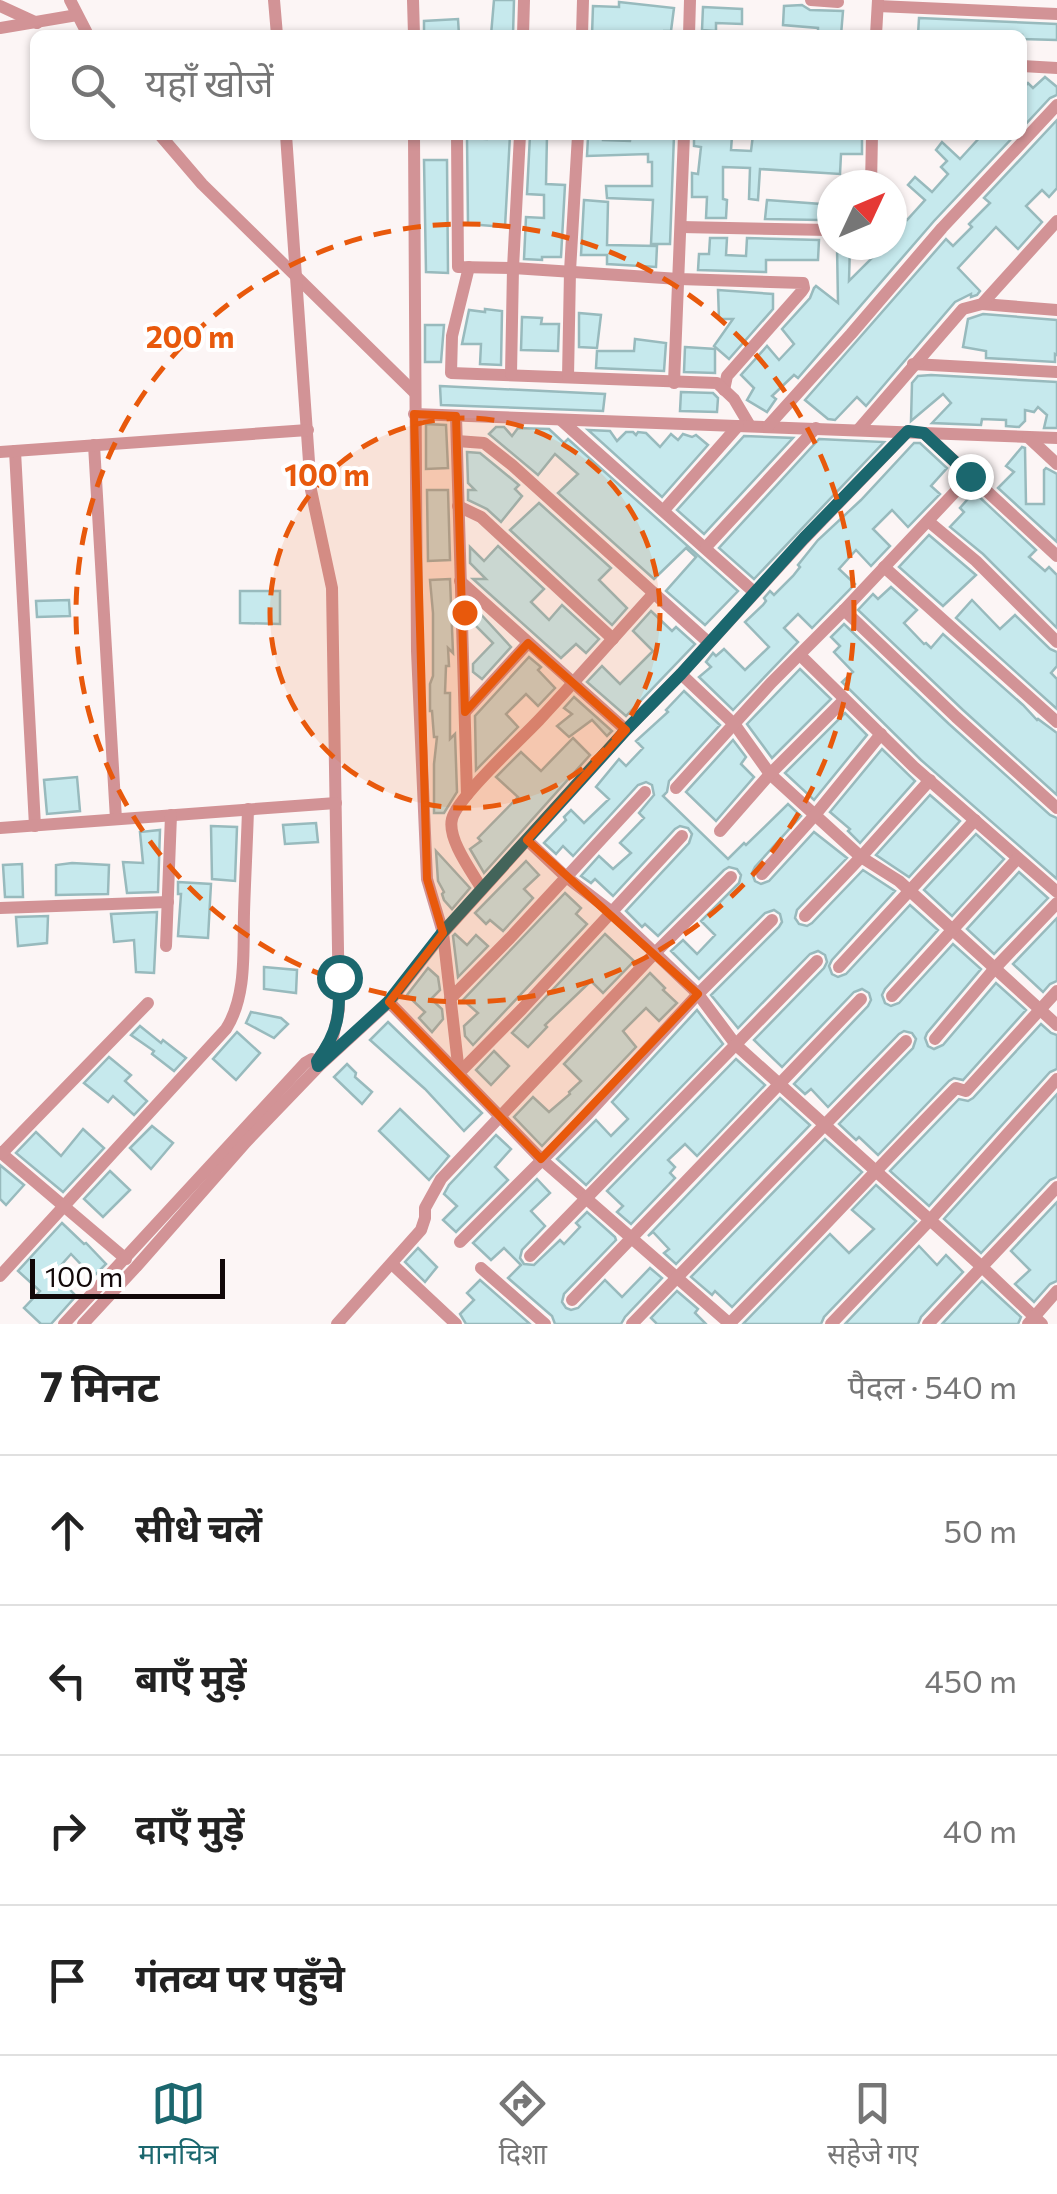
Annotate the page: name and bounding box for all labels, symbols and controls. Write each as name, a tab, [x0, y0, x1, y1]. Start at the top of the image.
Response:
search box	[30, 30, 1027, 140]
icon: search	[65, 58, 120, 113]
text: यहाँ खोजें	[145, 58, 273, 105]
north arrow	[817, 170, 907, 260]
text: 200 m	[146, 317, 234, 354]
route end	[948, 454, 994, 500]
text: 100 m	[284, 455, 370, 492]
centre of rings	[447, 595, 483, 631]
route start	[317, 955, 363, 1001]
scale bar	[30, 1254, 225, 1298]
text: 100 m	[45, 1259, 123, 1293]
text: 7 मिनट	[40, 1359, 159, 1411]
text: पैदल · 540 m	[848, 1366, 1017, 1406]
icon: ahead	[40, 1503, 95, 1558]
text: सीधे चलें	[135, 1503, 262, 1550]
text: 50 m	[944, 1510, 1017, 1550]
icon: left	[40, 1653, 95, 1708]
text: बाएँ मुड़ें	[135, 1653, 246, 1700]
text: 450 m	[924, 1660, 1017, 1700]
icon: right	[40, 1803, 95, 1858]
text: दाएँ मुड़ें	[135, 1803, 244, 1850]
text: 40 m	[943, 1810, 1017, 1850]
icon: arrive	[40, 1953, 95, 2008]
text: गंतव्य पर पहुँचे	[135, 1953, 345, 2000]
tab: मानचित्र	[138, 2076, 218, 2175]
tab: दिशा	[495, 2076, 550, 2175]
tab: सहेजे गए	[827, 2076, 919, 2175]

